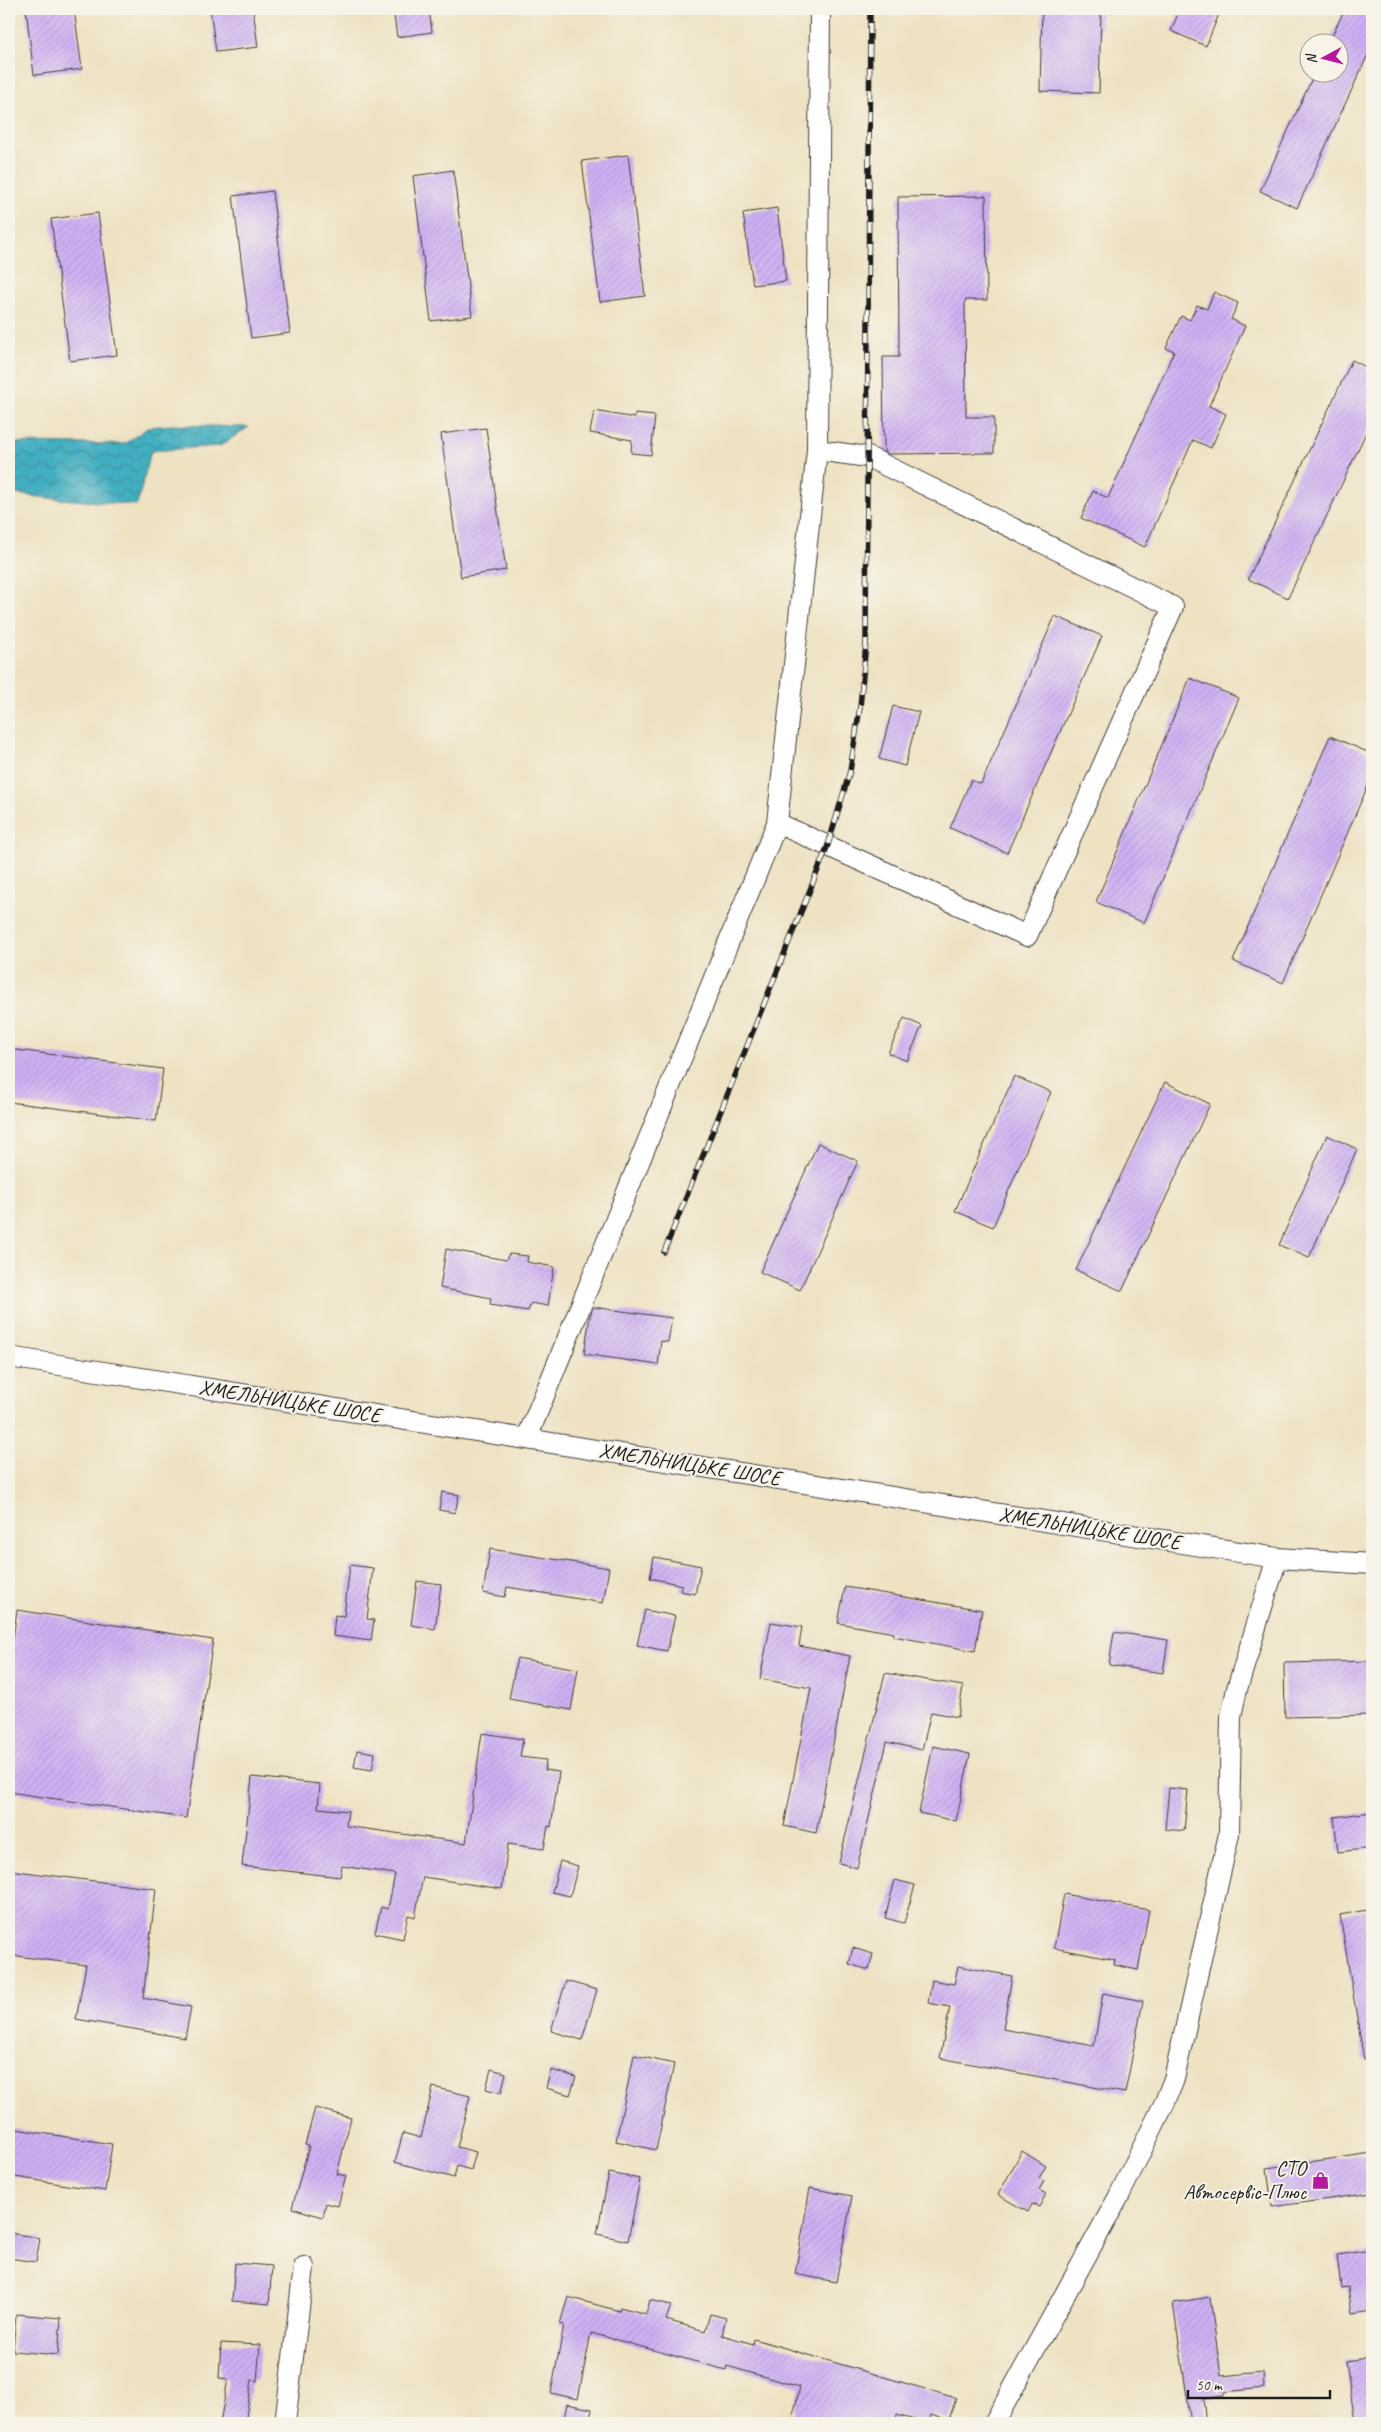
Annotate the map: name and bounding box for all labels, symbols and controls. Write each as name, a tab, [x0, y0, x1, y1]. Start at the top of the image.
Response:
north arrow	[1298, 32, 1348, 82]
text: N	[1302, 52, 1321, 65]
street label: ХМЕЛЬНИЦЬКЕ ШОСЕ	[197, 1374, 385, 1429]
street label: ХМЕЛЬНИЦЬКЕ ШОСЕ	[597, 1437, 785, 1492]
street label: ХМЕЛЬНИЦЬКЕ ШОСЕ	[997, 1501, 1185, 1556]
place label: СТО Автосервіс-Плюс	[1183, 2155, 1309, 2205]
shop icon: СТО Автосервіс-Плюс	[1310, 2170, 1330, 2190]
scale bar	[1188, 2367, 1331, 2399]
text: 50 m	[1196, 2376, 1223, 2395]

